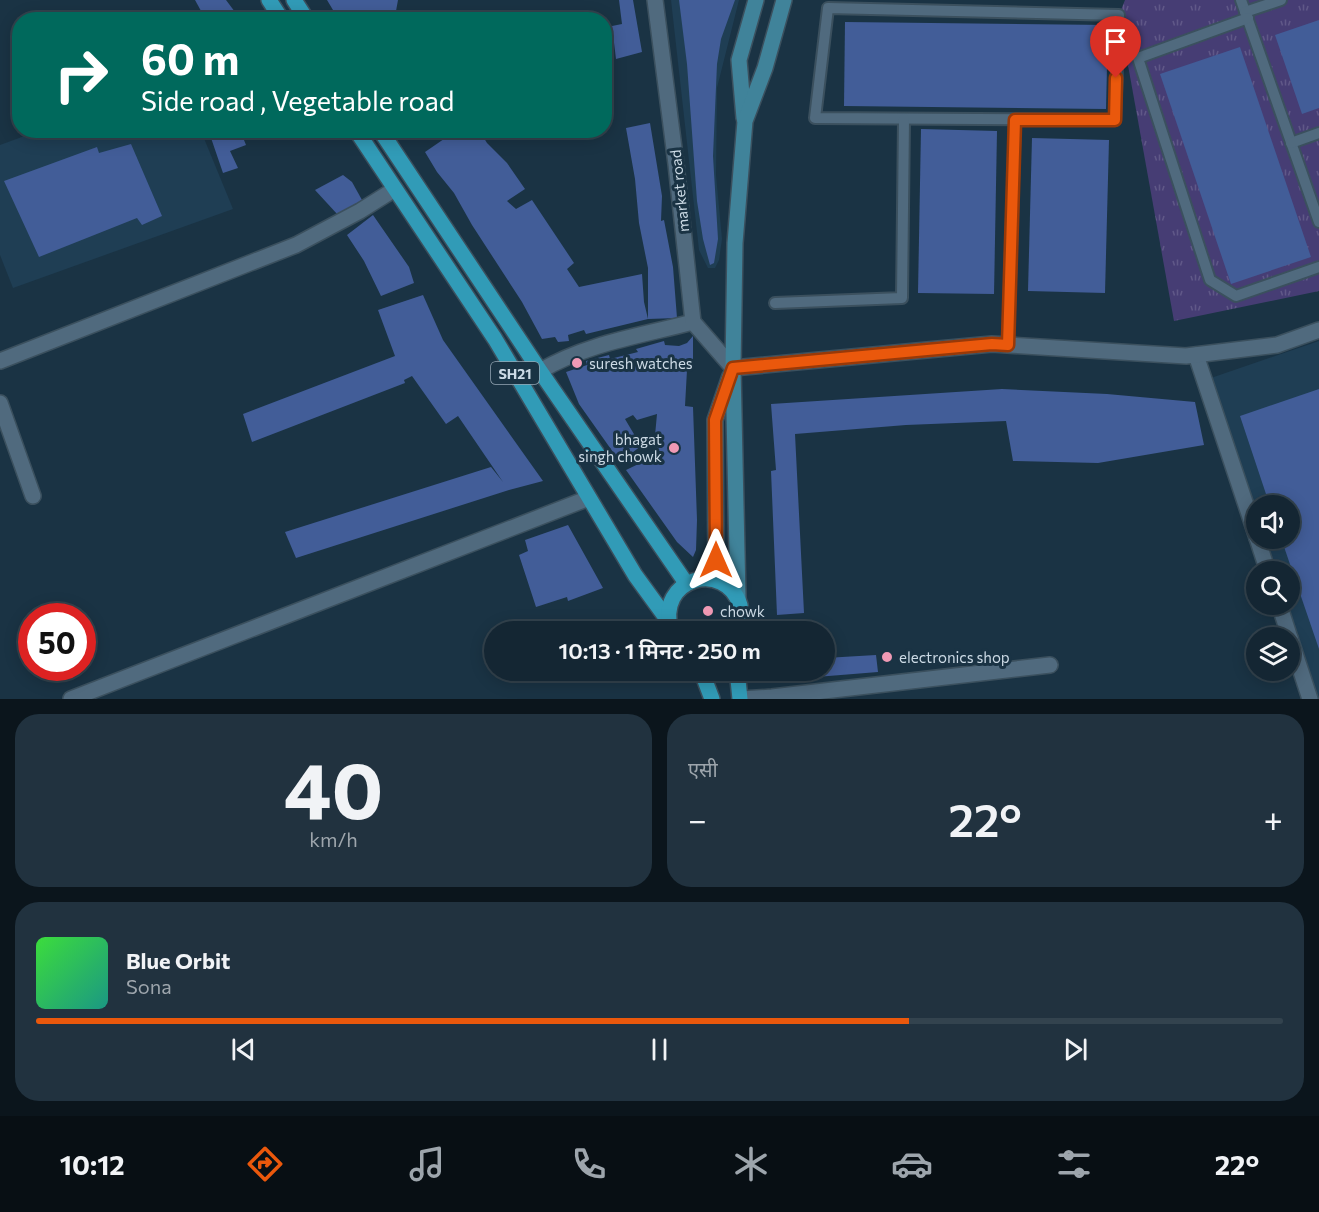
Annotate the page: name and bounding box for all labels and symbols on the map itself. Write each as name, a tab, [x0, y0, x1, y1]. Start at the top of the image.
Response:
pin	[1090, 16, 1141, 78]
street label: market road	[666, 149, 692, 233]
place label: suresh watches	[589, 354, 693, 372]
marker: suresh watches	[570, 356, 584, 370]
road number: SH21	[491, 362, 539, 384]
place label: bhagat singh chowk	[578, 430, 662, 465]
marker: bhagat singh chowk	[667, 441, 681, 455]
position arrow	[684, 528, 748, 592]
place label: chowk	[720, 602, 765, 620]
speed limit sign: 50	[18, 603, 96, 681]
marker: chowk	[701, 604, 715, 618]
place label: electronics shop	[899, 648, 1010, 666]
marker: electronics shop	[880, 650, 894, 664]

